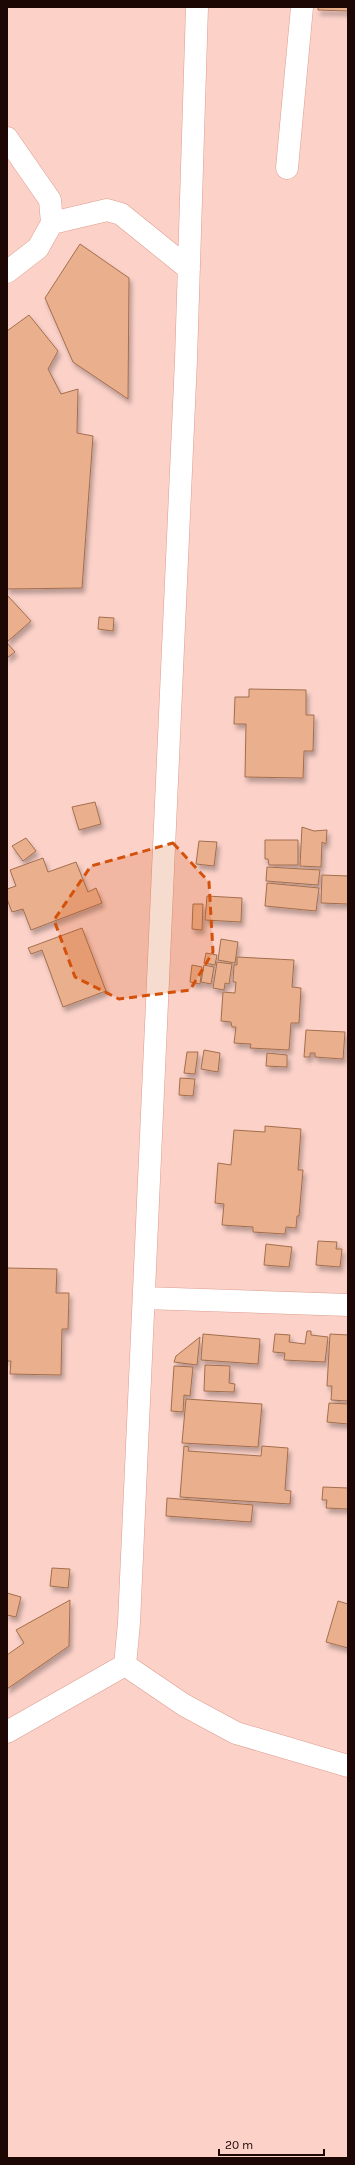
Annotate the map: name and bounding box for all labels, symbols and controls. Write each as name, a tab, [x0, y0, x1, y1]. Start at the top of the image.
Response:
scale bar	[219, 2131, 324, 2157]
text: 20 m	[225, 2138, 253, 2152]

